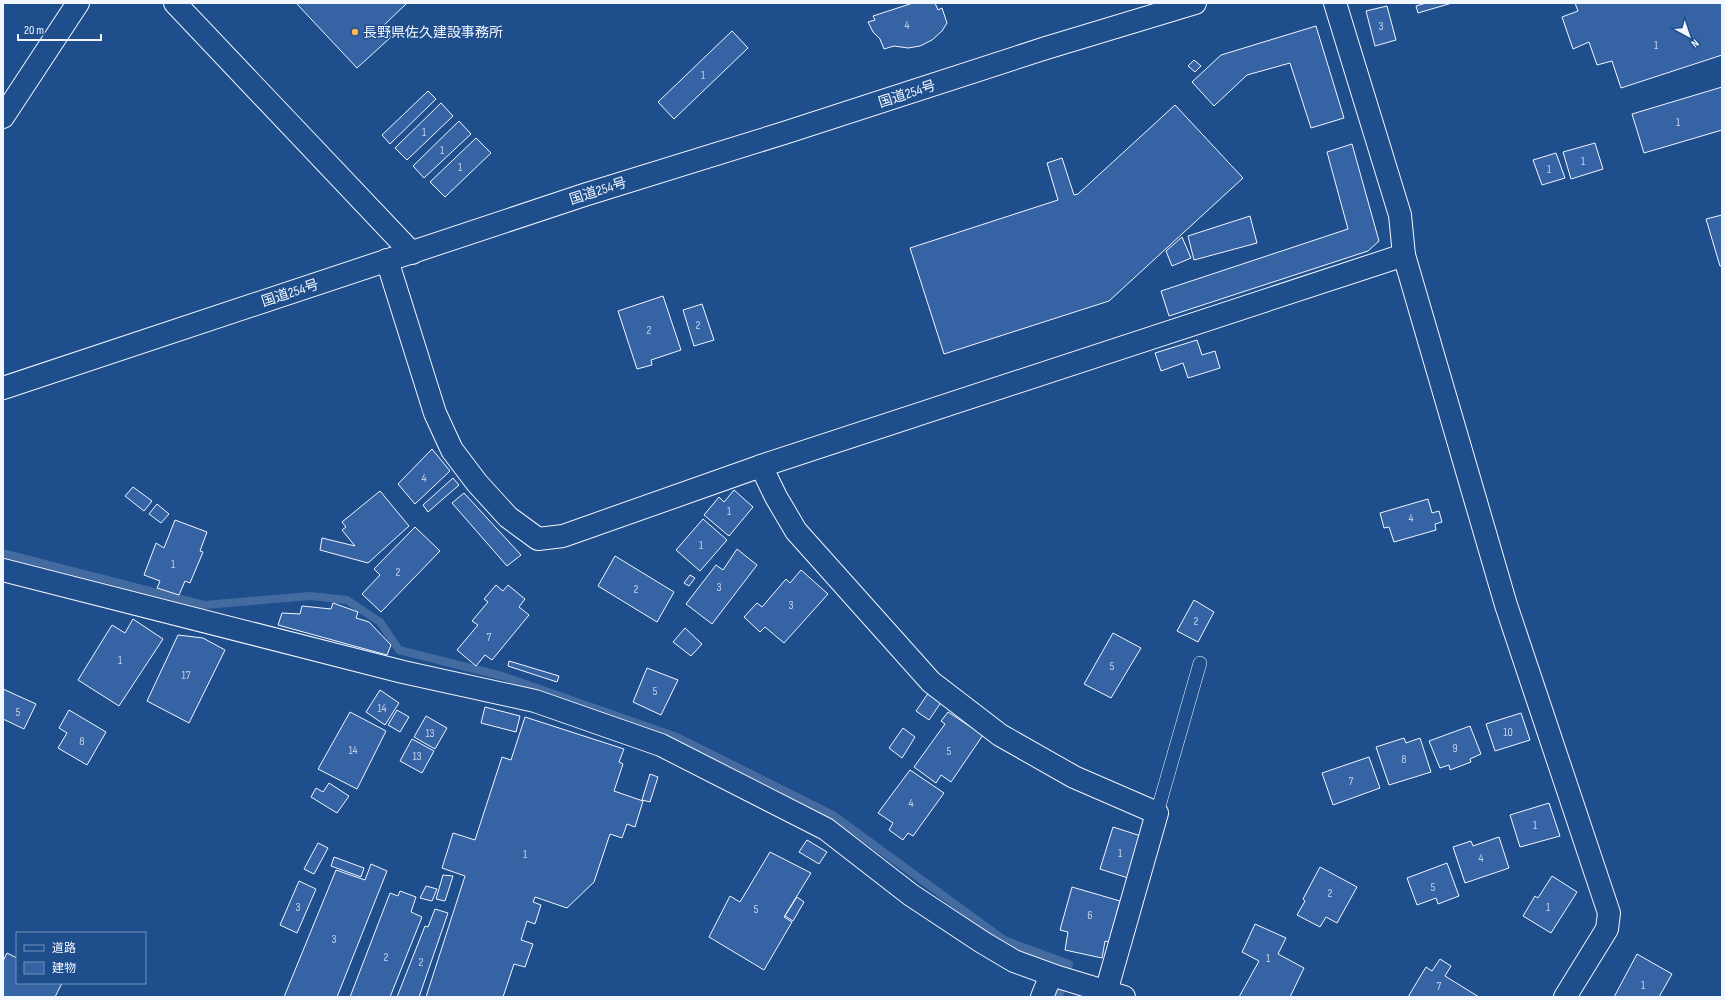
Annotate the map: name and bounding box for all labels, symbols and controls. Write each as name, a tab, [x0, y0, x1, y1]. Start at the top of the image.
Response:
scale bar	[18, 16, 101, 42]
north arrow	[1669, 16, 1709, 56]
house number: 4	[904, 18, 910, 33]
house number: 3	[1378, 19, 1384, 34]
text: 20 m	[24, 23, 44, 38]
place label: 長野県佐久建設事務所	[363, 24, 503, 41]
marker: 長野県佐久建設事務所	[350, 27, 360, 37]
text: N	[1689, 36, 1702, 50]
house number: 1	[1654, 38, 1659, 53]
house number: 1	[701, 68, 706, 83]
street label: 国道254号	[876, 77, 938, 111]
house number: 1	[1676, 115, 1681, 130]
house number: 1	[422, 125, 427, 140]
house number: 1	[440, 143, 445, 158]
house number: 1	[1581, 154, 1586, 169]
house number: 1	[458, 160, 463, 175]
house number: 1	[1547, 162, 1552, 177]
street label: 国道254号	[567, 174, 629, 208]
street label: 国道254号	[259, 276, 321, 310]
house number: 2	[696, 318, 701, 333]
house number: 2	[647, 323, 652, 338]
house number: 4	[421, 471, 427, 486]
house number: 1	[727, 504, 732, 519]
house number: 4	[1408, 511, 1414, 526]
house number: 1	[699, 538, 704, 553]
house number: 1	[171, 557, 176, 572]
house number: 2	[396, 565, 401, 580]
house number: 3	[716, 580, 722, 595]
house number: 2	[634, 582, 639, 597]
house number: 3	[788, 598, 794, 613]
house number: 2	[1194, 614, 1199, 629]
house number: 7	[487, 630, 492, 645]
house number: 1	[118, 653, 123, 668]
house number: 5	[1110, 659, 1115, 674]
house number: 17	[182, 668, 191, 683]
house number: 5	[653, 684, 658, 699]
house number: 14	[377, 701, 387, 716]
house number: 5	[16, 705, 21, 720]
house number: 10	[1503, 725, 1513, 740]
house number: 13	[425, 726, 435, 741]
house number: 8	[79, 734, 85, 749]
house number: 9	[1452, 741, 1458, 756]
house number: 14	[348, 743, 358, 758]
house number: 5	[947, 744, 952, 759]
house number: 13	[412, 749, 422, 764]
house number: 8	[1401, 752, 1407, 767]
house number: 7	[1349, 774, 1354, 789]
house number: 4	[908, 796, 914, 811]
house number: 1	[1533, 818, 1538, 833]
house number: 1	[1118, 846, 1123, 861]
house number: 1	[523, 847, 528, 862]
house number: 4	[1478, 851, 1484, 866]
house number: 5	[1431, 880, 1436, 895]
house number: 2	[1328, 886, 1333, 901]
house number: 3	[295, 900, 301, 915]
house number: 1	[1546, 900, 1551, 915]
house number: 5	[754, 902, 759, 917]
house number: 6	[1087, 908, 1093, 923]
legend	[16, 932, 146, 984]
house number: 3	[331, 932, 337, 947]
text: 道路	[52, 941, 76, 956]
house number: 2	[384, 950, 389, 965]
house number: 1	[1266, 951, 1271, 966]
house number: 2	[419, 955, 424, 970]
text: 建物	[52, 961, 76, 976]
house number: 1	[1641, 978, 1646, 993]
house number: 7	[1437, 979, 1442, 994]

